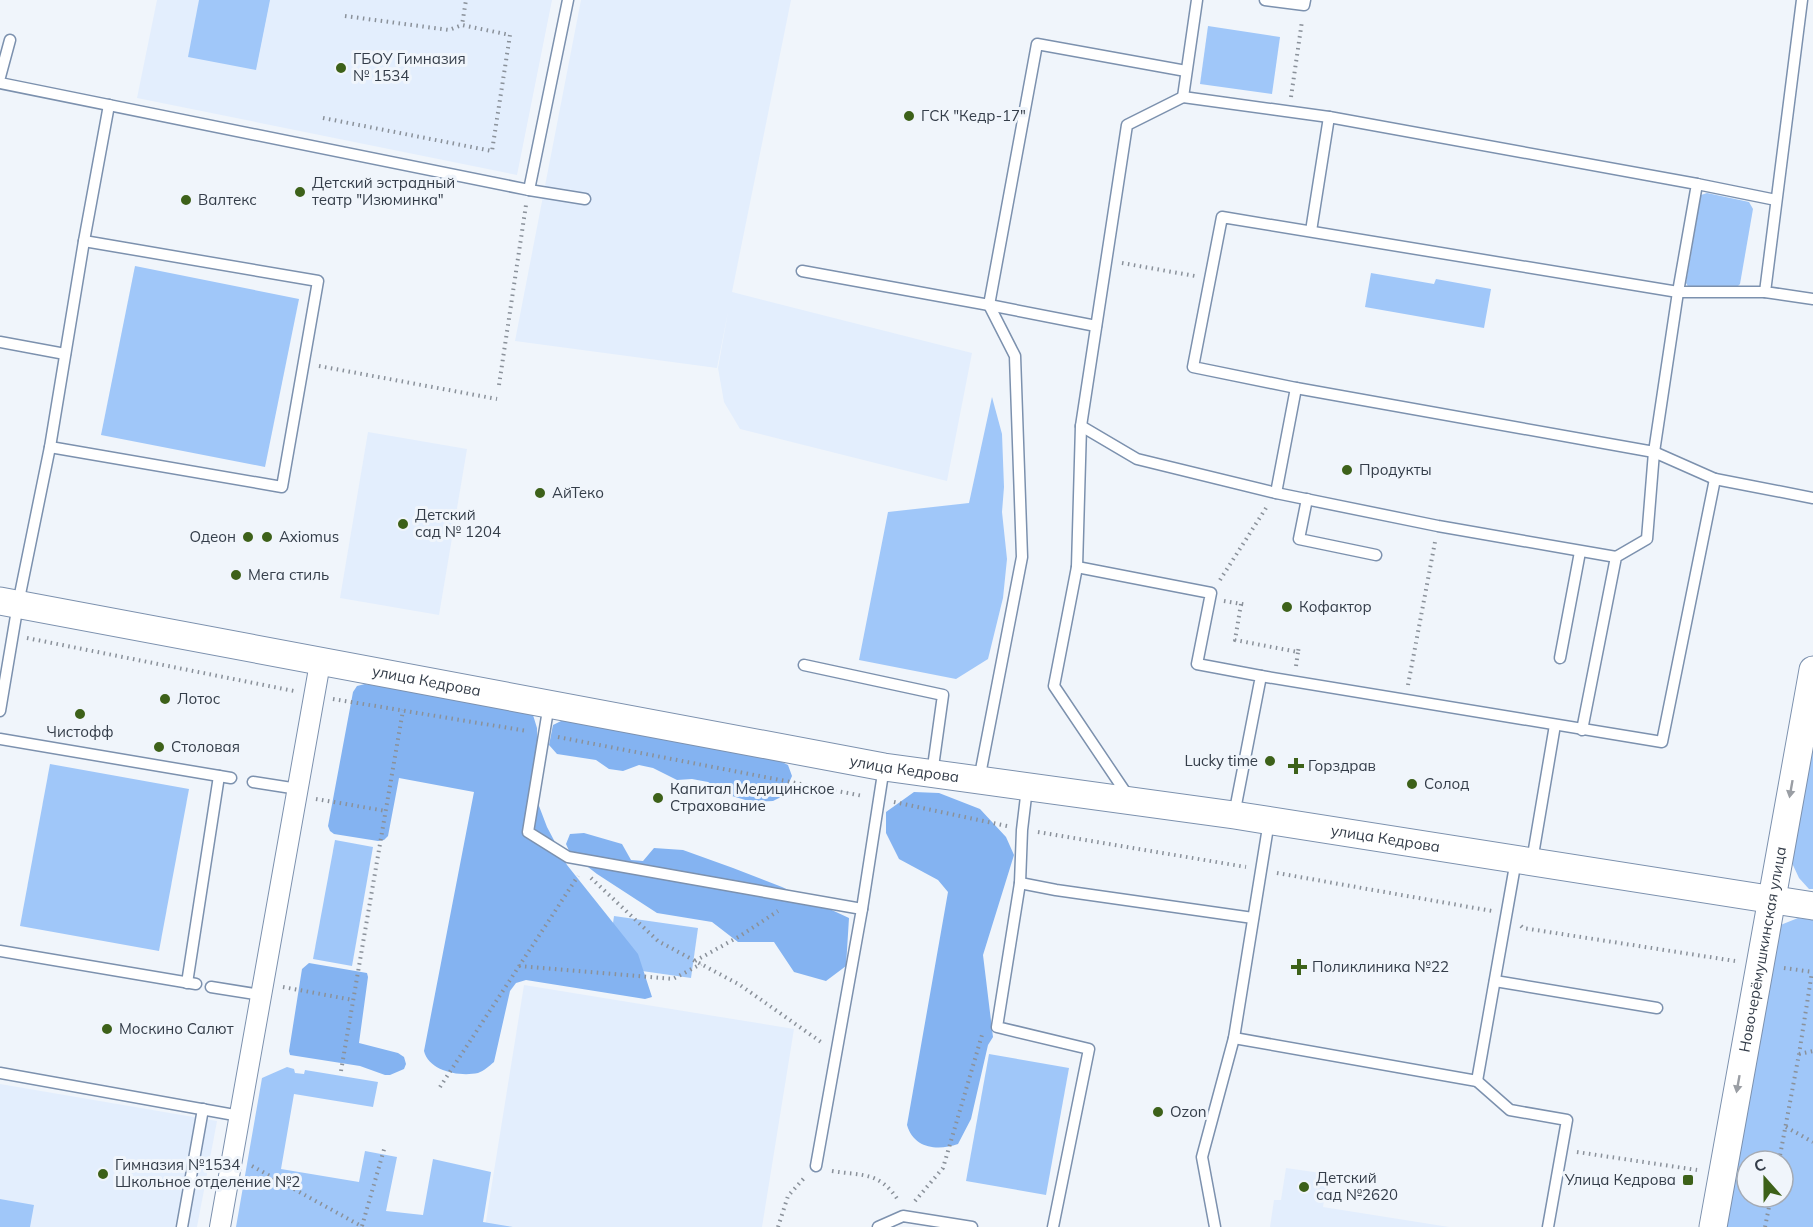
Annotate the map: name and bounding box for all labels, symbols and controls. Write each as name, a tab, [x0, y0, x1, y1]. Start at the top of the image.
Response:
place label: ГБОУ Гимназия № 1534	[353, 49, 466, 85]
marker: ГБОУ Гимназия № 1534	[334, 61, 348, 75]
place label: ГСК "Кедр-17"	[921, 106, 1026, 125]
marker: ГСК "Кедр-17"	[902, 109, 916, 123]
place label: Детский эстрадный театр "Изюминка"	[312, 173, 455, 209]
marker: Детский эстрадный театр "Изюминка"	[293, 185, 307, 199]
place label: Валтекс	[198, 190, 257, 209]
marker: Валтекс	[179, 193, 193, 207]
place label: Продукты	[1359, 460, 1432, 479]
marker: Продукты	[1340, 463, 1354, 477]
place label: АйТеко	[552, 483, 604, 502]
marker: АйТеко	[533, 486, 547, 500]
place label: Детский сад № 1204	[415, 505, 501, 541]
marker: Детский сад № 1204	[396, 517, 410, 531]
place label: Одеон	[189, 527, 236, 546]
place label: Axiomus	[279, 527, 339, 546]
marker: Одеон	[241, 530, 255, 544]
marker: Axiomus	[260, 530, 274, 544]
place label: Мега стиль	[248, 565, 329, 584]
marker: Мега стиль	[229, 568, 243, 582]
place label: Кофактор	[1299, 597, 1372, 616]
marker: Кофактор	[1280, 600, 1294, 614]
street label: улица Кедрова	[371, 661, 483, 700]
place label: Лотос	[177, 689, 220, 708]
marker: Лотос	[158, 692, 172, 706]
marker: Чистофф	[73, 707, 87, 721]
place label: Чистофф	[47, 722, 113, 741]
place label: Столовая	[171, 737, 240, 756]
marker: Столовая	[152, 740, 166, 754]
street label: улица Кедрова	[848, 751, 960, 786]
place label: Lucky time	[1184, 751, 1258, 770]
marker: Lucky time	[1263, 754, 1277, 768]
place label: Горздрав	[1308, 756, 1376, 775]
marker: Горздрав	[1289, 759, 1303, 773]
place label: Солод	[1424, 774, 1469, 793]
marker: Солод	[1405, 777, 1419, 791]
place label: Капитал Медицинское Страхование	[670, 779, 835, 815]
one-way arrow	[1786, 779, 1795, 798]
marker: Капитал Медицинское Страхование	[651, 791, 665, 805]
street label: улица Кедрова	[1330, 820, 1441, 856]
street label: Новочерёмушкинская улица	[1735, 845, 1790, 1054]
place label: Поликлиника №22	[1312, 957, 1449, 976]
marker: Поликлиника №22	[1290, 958, 1308, 976]
place label: Москино Салют	[119, 1019, 234, 1038]
marker: Москино Салют	[100, 1022, 114, 1036]
one-way arrow	[1733, 1075, 1742, 1094]
place label: Ozon	[1170, 1102, 1207, 1121]
marker: Ozon	[1151, 1105, 1165, 1119]
north arrow	[1735, 1149, 1795, 1209]
text: С	[1751, 1154, 1768, 1176]
place label: Гимназия №1534 Школьное отделение №2	[115, 1155, 300, 1191]
marker: Гимназия №1534 Школьное отделение №2	[96, 1167, 110, 1181]
place label: Детский сад №2620	[1316, 1168, 1398, 1204]
place label: Улица Кедрова	[1564, 1170, 1676, 1189]
marker: Улица Кедрова	[1681, 1173, 1695, 1187]
marker: Детский сад №2620	[1297, 1180, 1311, 1194]

